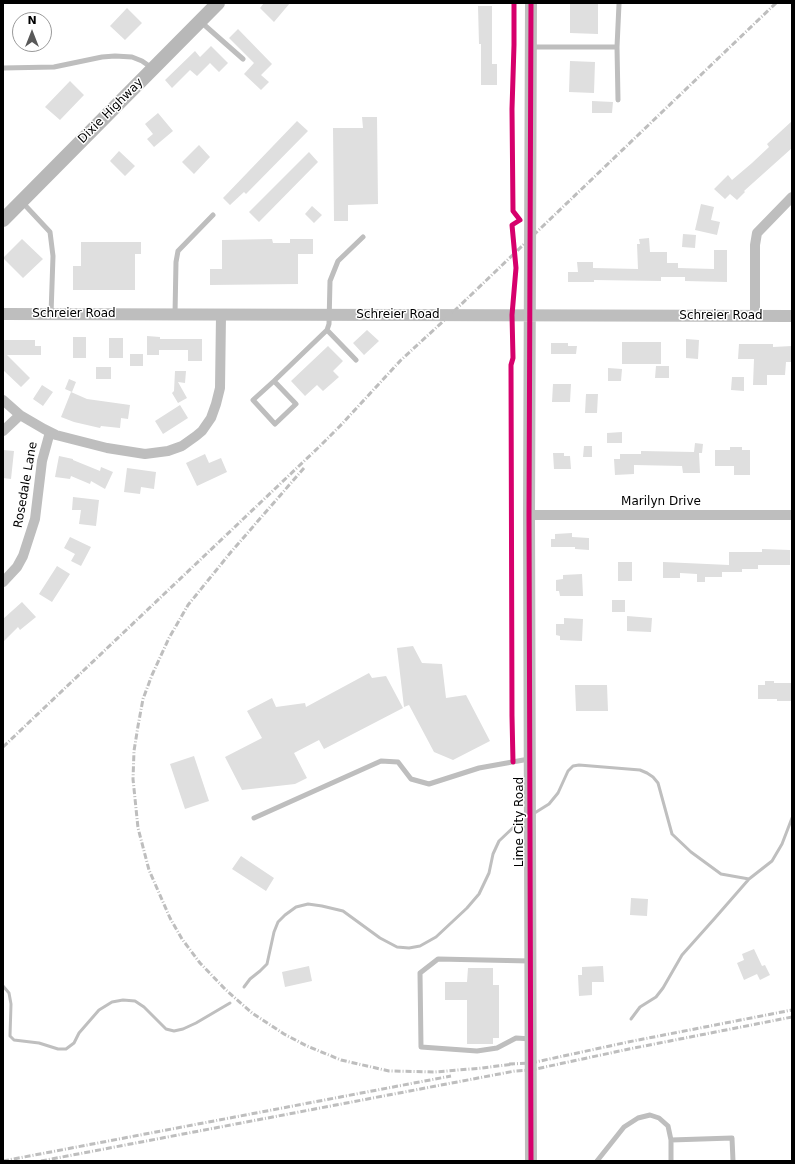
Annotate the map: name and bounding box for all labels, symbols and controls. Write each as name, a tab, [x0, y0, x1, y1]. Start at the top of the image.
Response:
north arrow	[12, 12, 52, 52]
text: N	[27, 14, 37, 27]
street label: Dixie Highway	[75, 75, 147, 147]
street label: Schreier Road	[32, 307, 116, 321]
street label: Schreier Road	[356, 308, 440, 322]
street label: Schreier Road	[679, 309, 763, 323]
street label: Rosedale Lane	[11, 441, 41, 529]
street label: Marilyn Drive	[621, 495, 701, 509]
street label: Lime City Road	[513, 777, 527, 867]

